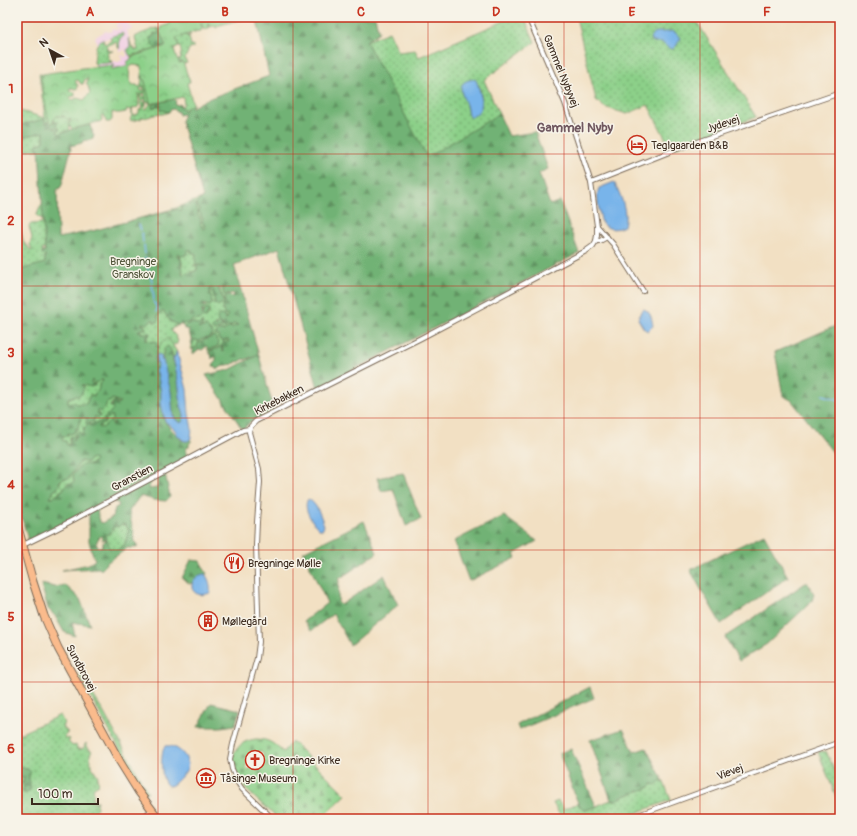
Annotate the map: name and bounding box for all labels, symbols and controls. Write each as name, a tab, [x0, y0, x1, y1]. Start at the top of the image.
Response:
text: A	[86, 4, 95, 20]
text: B	[221, 4, 229, 20]
text: C	[357, 4, 365, 20]
text: D	[492, 4, 500, 20]
text: E	[629, 4, 636, 20]
text: F	[763, 4, 771, 20]
north arrow	[30, 30, 70, 70]
street label: Gammel Nybyvej	[540, 33, 582, 109]
text: N	[37, 35, 51, 50]
text: 1	[8, 81, 14, 97]
street label: Jydevej	[705, 112, 741, 136]
district label: Gammel Nyby	[537, 120, 614, 136]
hotel icon: Teglgaarden B&B	[626, 134, 648, 156]
place label: Teglgaarden B&B	[651, 139, 728, 152]
text: 2	[7, 213, 15, 229]
park label: Bregninge Granskov	[110, 255, 157, 281]
text: 3	[7, 345, 15, 361]
street label: Kirkebakken	[252, 382, 306, 418]
street label: Granstien	[109, 462, 155, 494]
text: 4	[7, 477, 15, 493]
restaurant icon: Bregninge Mølle	[223, 552, 245, 574]
place label: Bregninge Mølle	[248, 557, 322, 570]
text: 5	[7, 609, 15, 625]
building icon: Møllegård	[197, 610, 219, 632]
place label: Møllegård	[222, 615, 267, 628]
street label: Sundbrovej	[63, 642, 99, 694]
text: 6	[7, 741, 15, 757]
church icon: Bregninge Kirke	[244, 749, 266, 771]
place label: Bregninge Kirke	[269, 754, 341, 767]
street label: Vievej	[715, 761, 745, 783]
museum icon: Tåsinge Museum	[195, 767, 217, 789]
place label: Tåsinge Museum	[220, 772, 297, 785]
scale bar	[32, 780, 98, 806]
text: 100 m	[38, 787, 73, 802]

